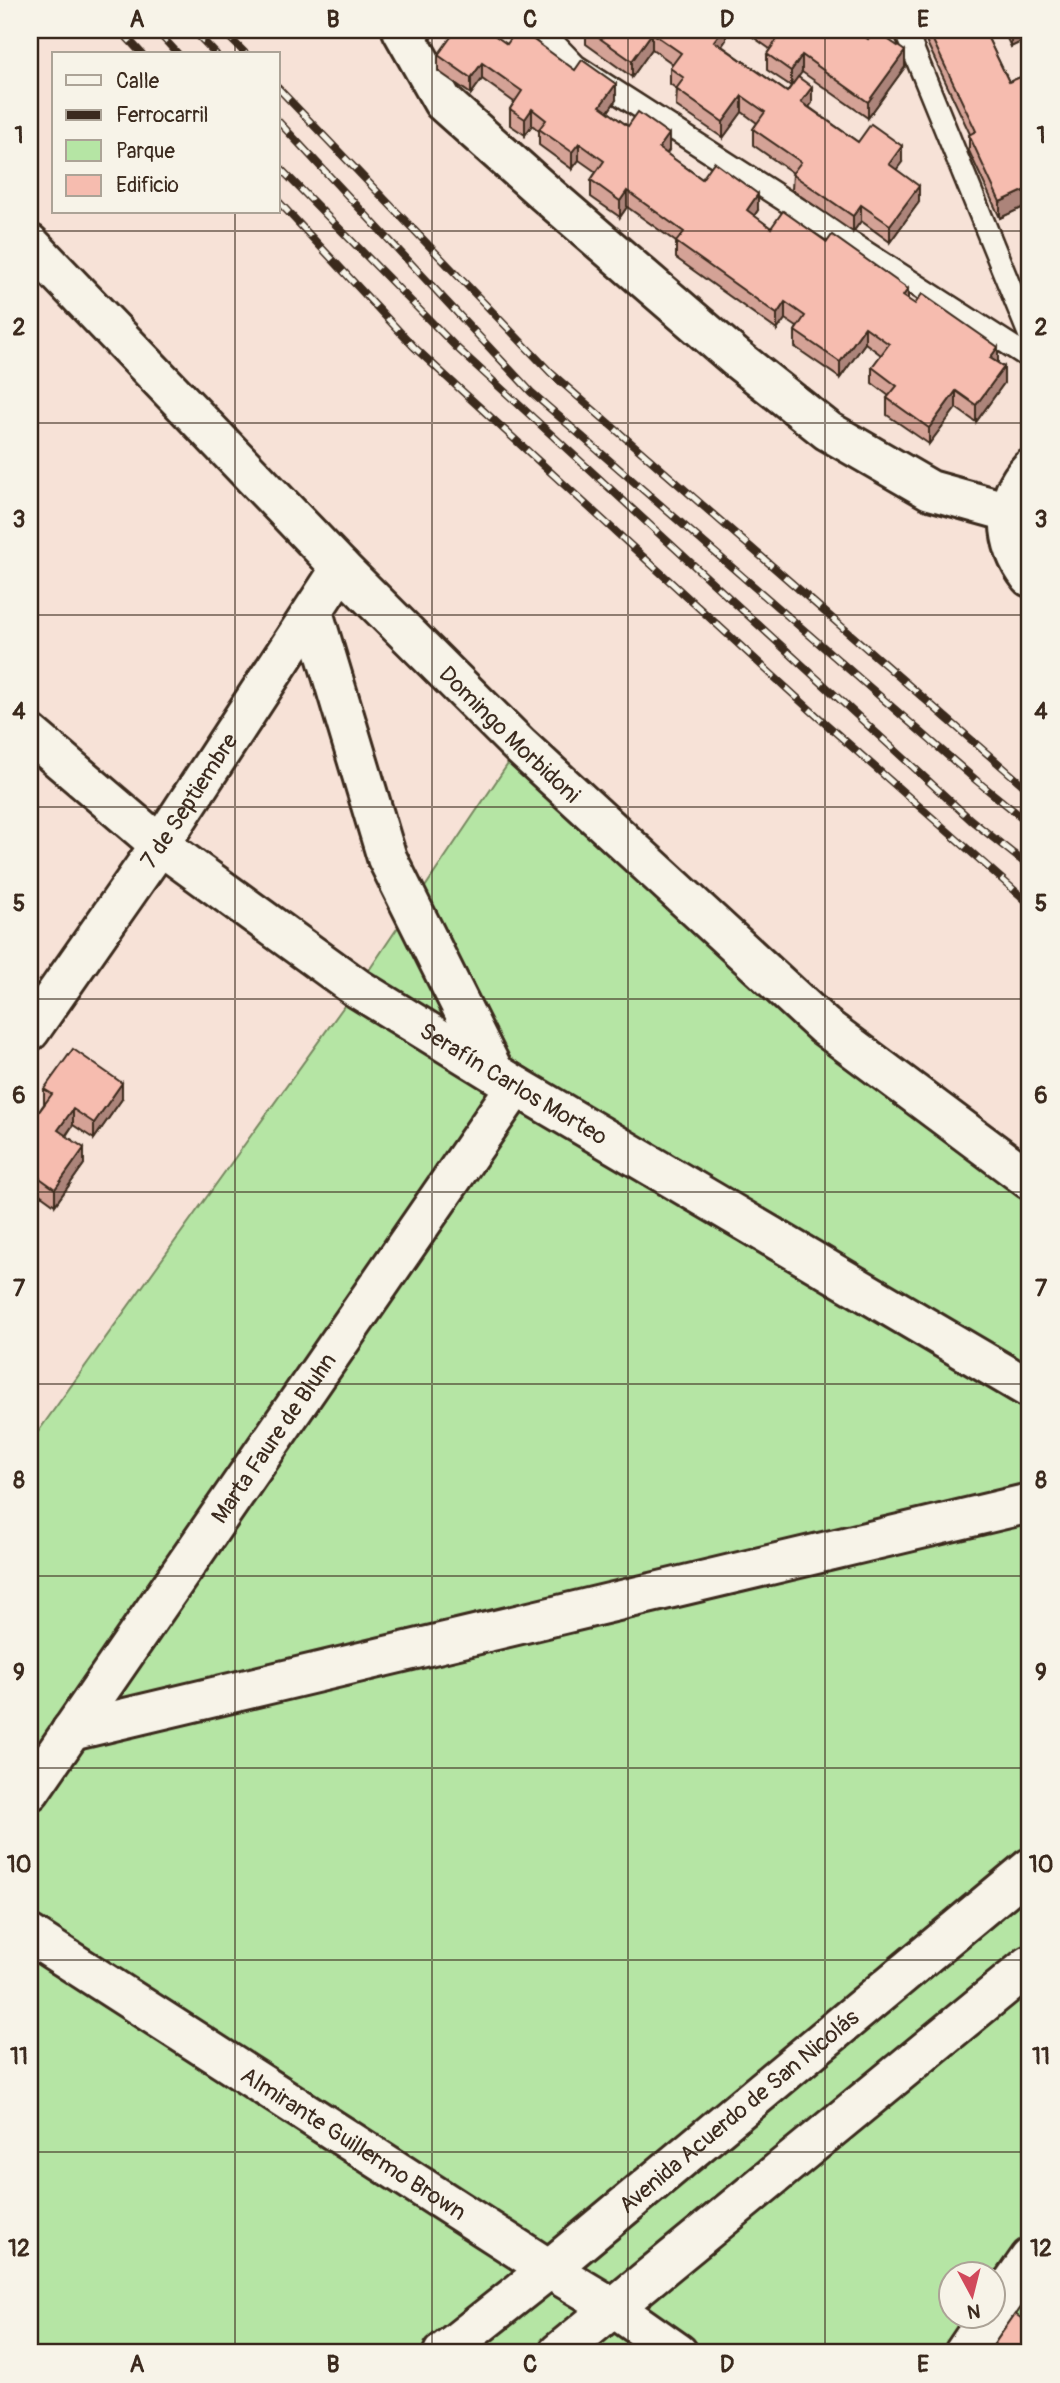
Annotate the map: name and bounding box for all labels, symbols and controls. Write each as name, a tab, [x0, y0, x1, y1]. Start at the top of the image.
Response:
text: A	[130, 5, 145, 34]
text: B	[326, 5, 340, 34]
text: C	[523, 5, 537, 34]
text: D	[720, 5, 734, 34]
text: E	[917, 5, 929, 34]
legend	[52, 52, 280, 214]
text: Calle	[116, 68, 160, 95]
text: Ferrocarril	[116, 102, 208, 129]
text: 1	[15, 121, 24, 150]
text: 1	[1037, 121, 1046, 150]
text: Parque	[116, 138, 175, 165]
text: Edificio	[116, 172, 179, 199]
text: 2	[13, 313, 26, 342]
text: 2	[1035, 313, 1048, 342]
text: 3	[13, 505, 25, 534]
text: 3	[1035, 505, 1047, 534]
street label: Domingo Morbidoni	[433, 660, 586, 809]
text: 4	[12, 697, 26, 726]
text: 4	[1034, 697, 1048, 726]
street label: 7 de Septiembre	[134, 727, 244, 874]
text: 5	[13, 889, 25, 918]
text: 5	[1035, 889, 1047, 918]
street label: Serafín Carlos Morteo	[415, 1016, 613, 1151]
text: 6	[12, 1081, 26, 1110]
text: 6	[1034, 1081, 1048, 1110]
text: 7	[13, 1274, 26, 1303]
text: 7	[1035, 1274, 1048, 1303]
street label: Marta Faure de Bluhn	[205, 1347, 342, 1529]
text: 8	[13, 1466, 25, 1495]
text: 8	[1035, 1466, 1047, 1495]
text: 9	[13, 1658, 25, 1687]
text: 9	[1035, 1658, 1047, 1687]
text: 10	[7, 1850, 31, 1879]
text: 10	[1029, 1850, 1053, 1879]
street label: Avenida Acuerdo de San Nicolás	[613, 2003, 865, 2219]
text: 11	[10, 2042, 28, 2071]
text: 11	[1032, 2042, 1050, 2071]
street label: Almirante Guillermo Brown	[236, 2060, 472, 2227]
text: 12	[8, 2234, 30, 2263]
text: 12	[1030, 2234, 1052, 2263]
north arrow	[937, 2260, 1007, 2330]
text: N	[966, 2298, 982, 2324]
text: A	[130, 2350, 145, 2379]
text: B	[326, 2350, 340, 2379]
text: C	[523, 2350, 537, 2379]
text: D	[720, 2350, 734, 2379]
text: E	[917, 2350, 929, 2379]

